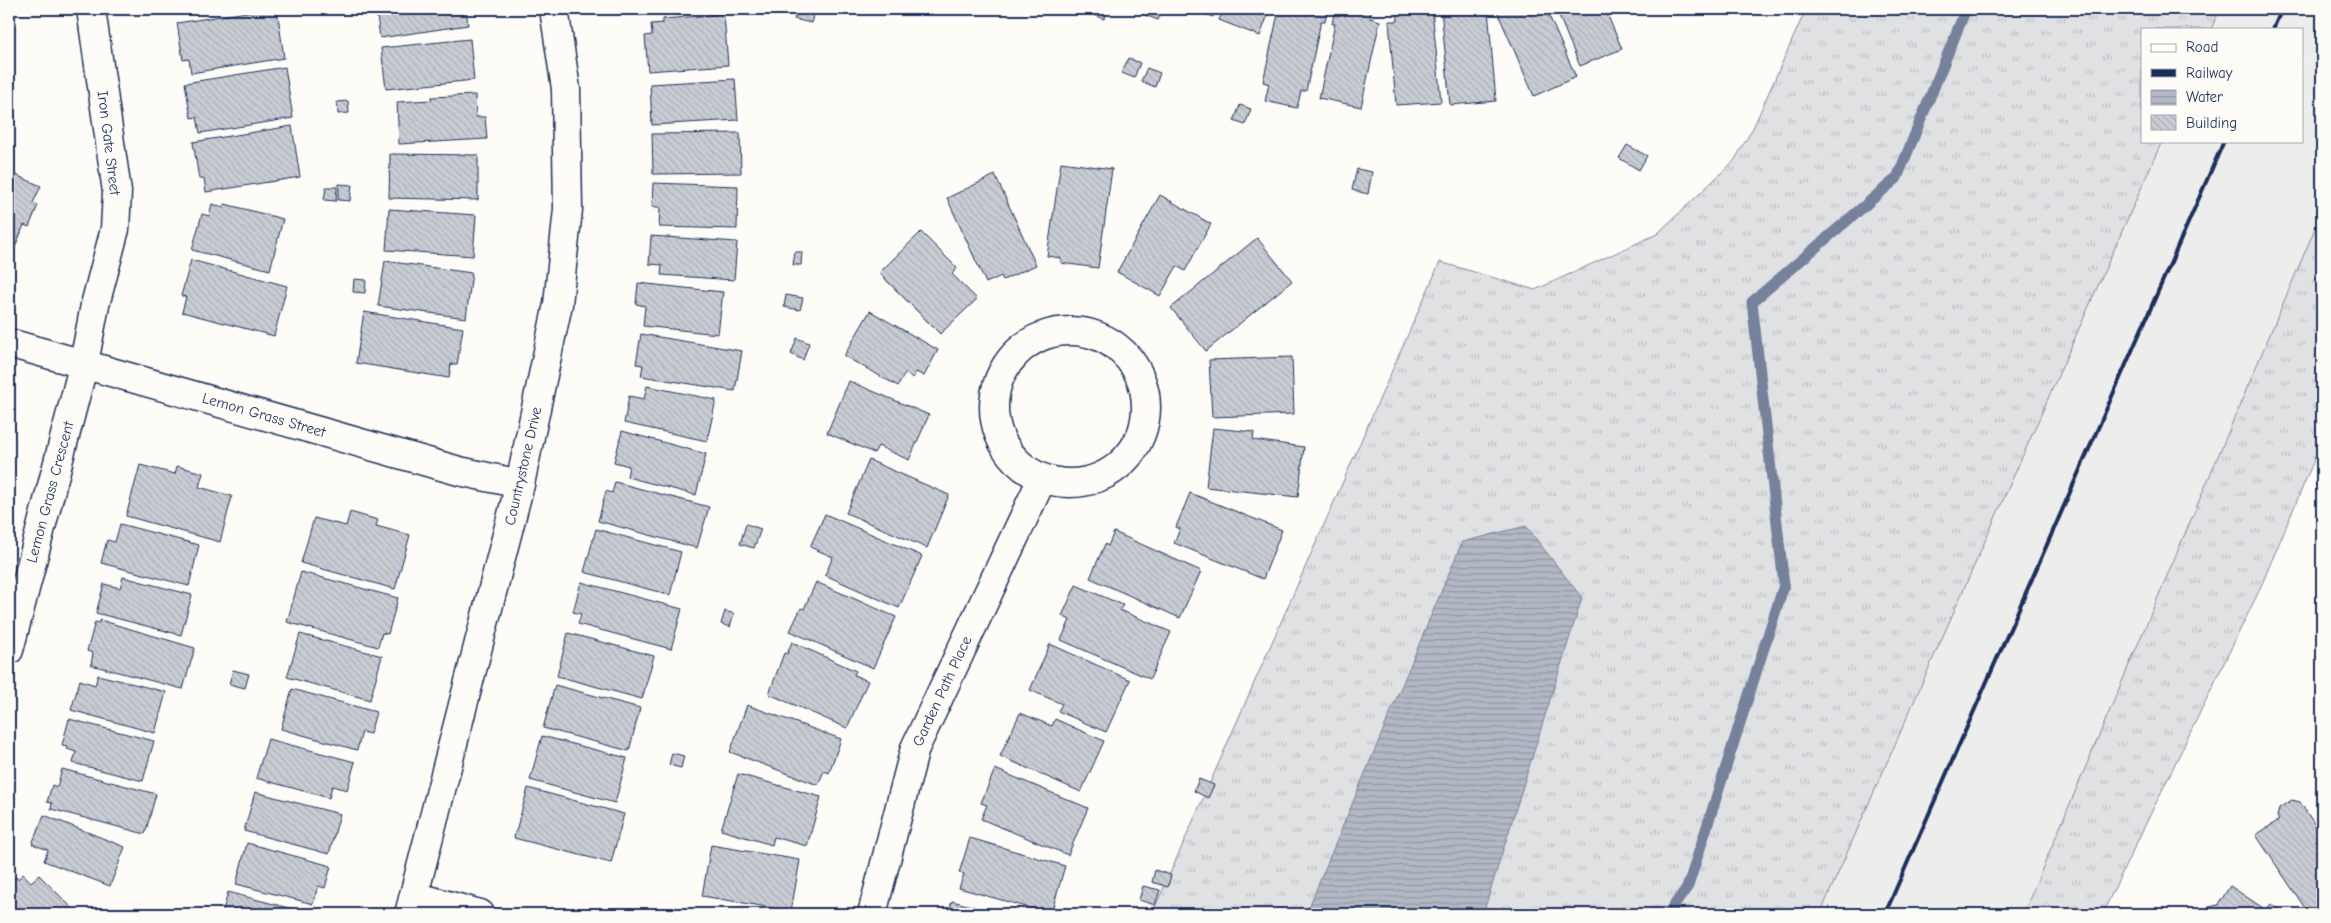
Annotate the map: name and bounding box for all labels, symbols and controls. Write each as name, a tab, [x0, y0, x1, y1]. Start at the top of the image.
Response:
legend	[2141, 28, 2304, 142]
text: Road	[2186, 38, 2218, 56]
text: Railway	[2186, 64, 2233, 82]
text: Water	[2186, 88, 2223, 106]
street label: Iron Gate Street	[94, 90, 124, 197]
text: Building	[2186, 114, 2237, 132]
street label: Lemon Grass Street	[200, 389, 328, 441]
street label: Countrystone Drive	[501, 404, 546, 527]
street label: Lemon Grass Crescent	[22, 418, 78, 565]
street label: Garden Path Place	[909, 632, 976, 749]

